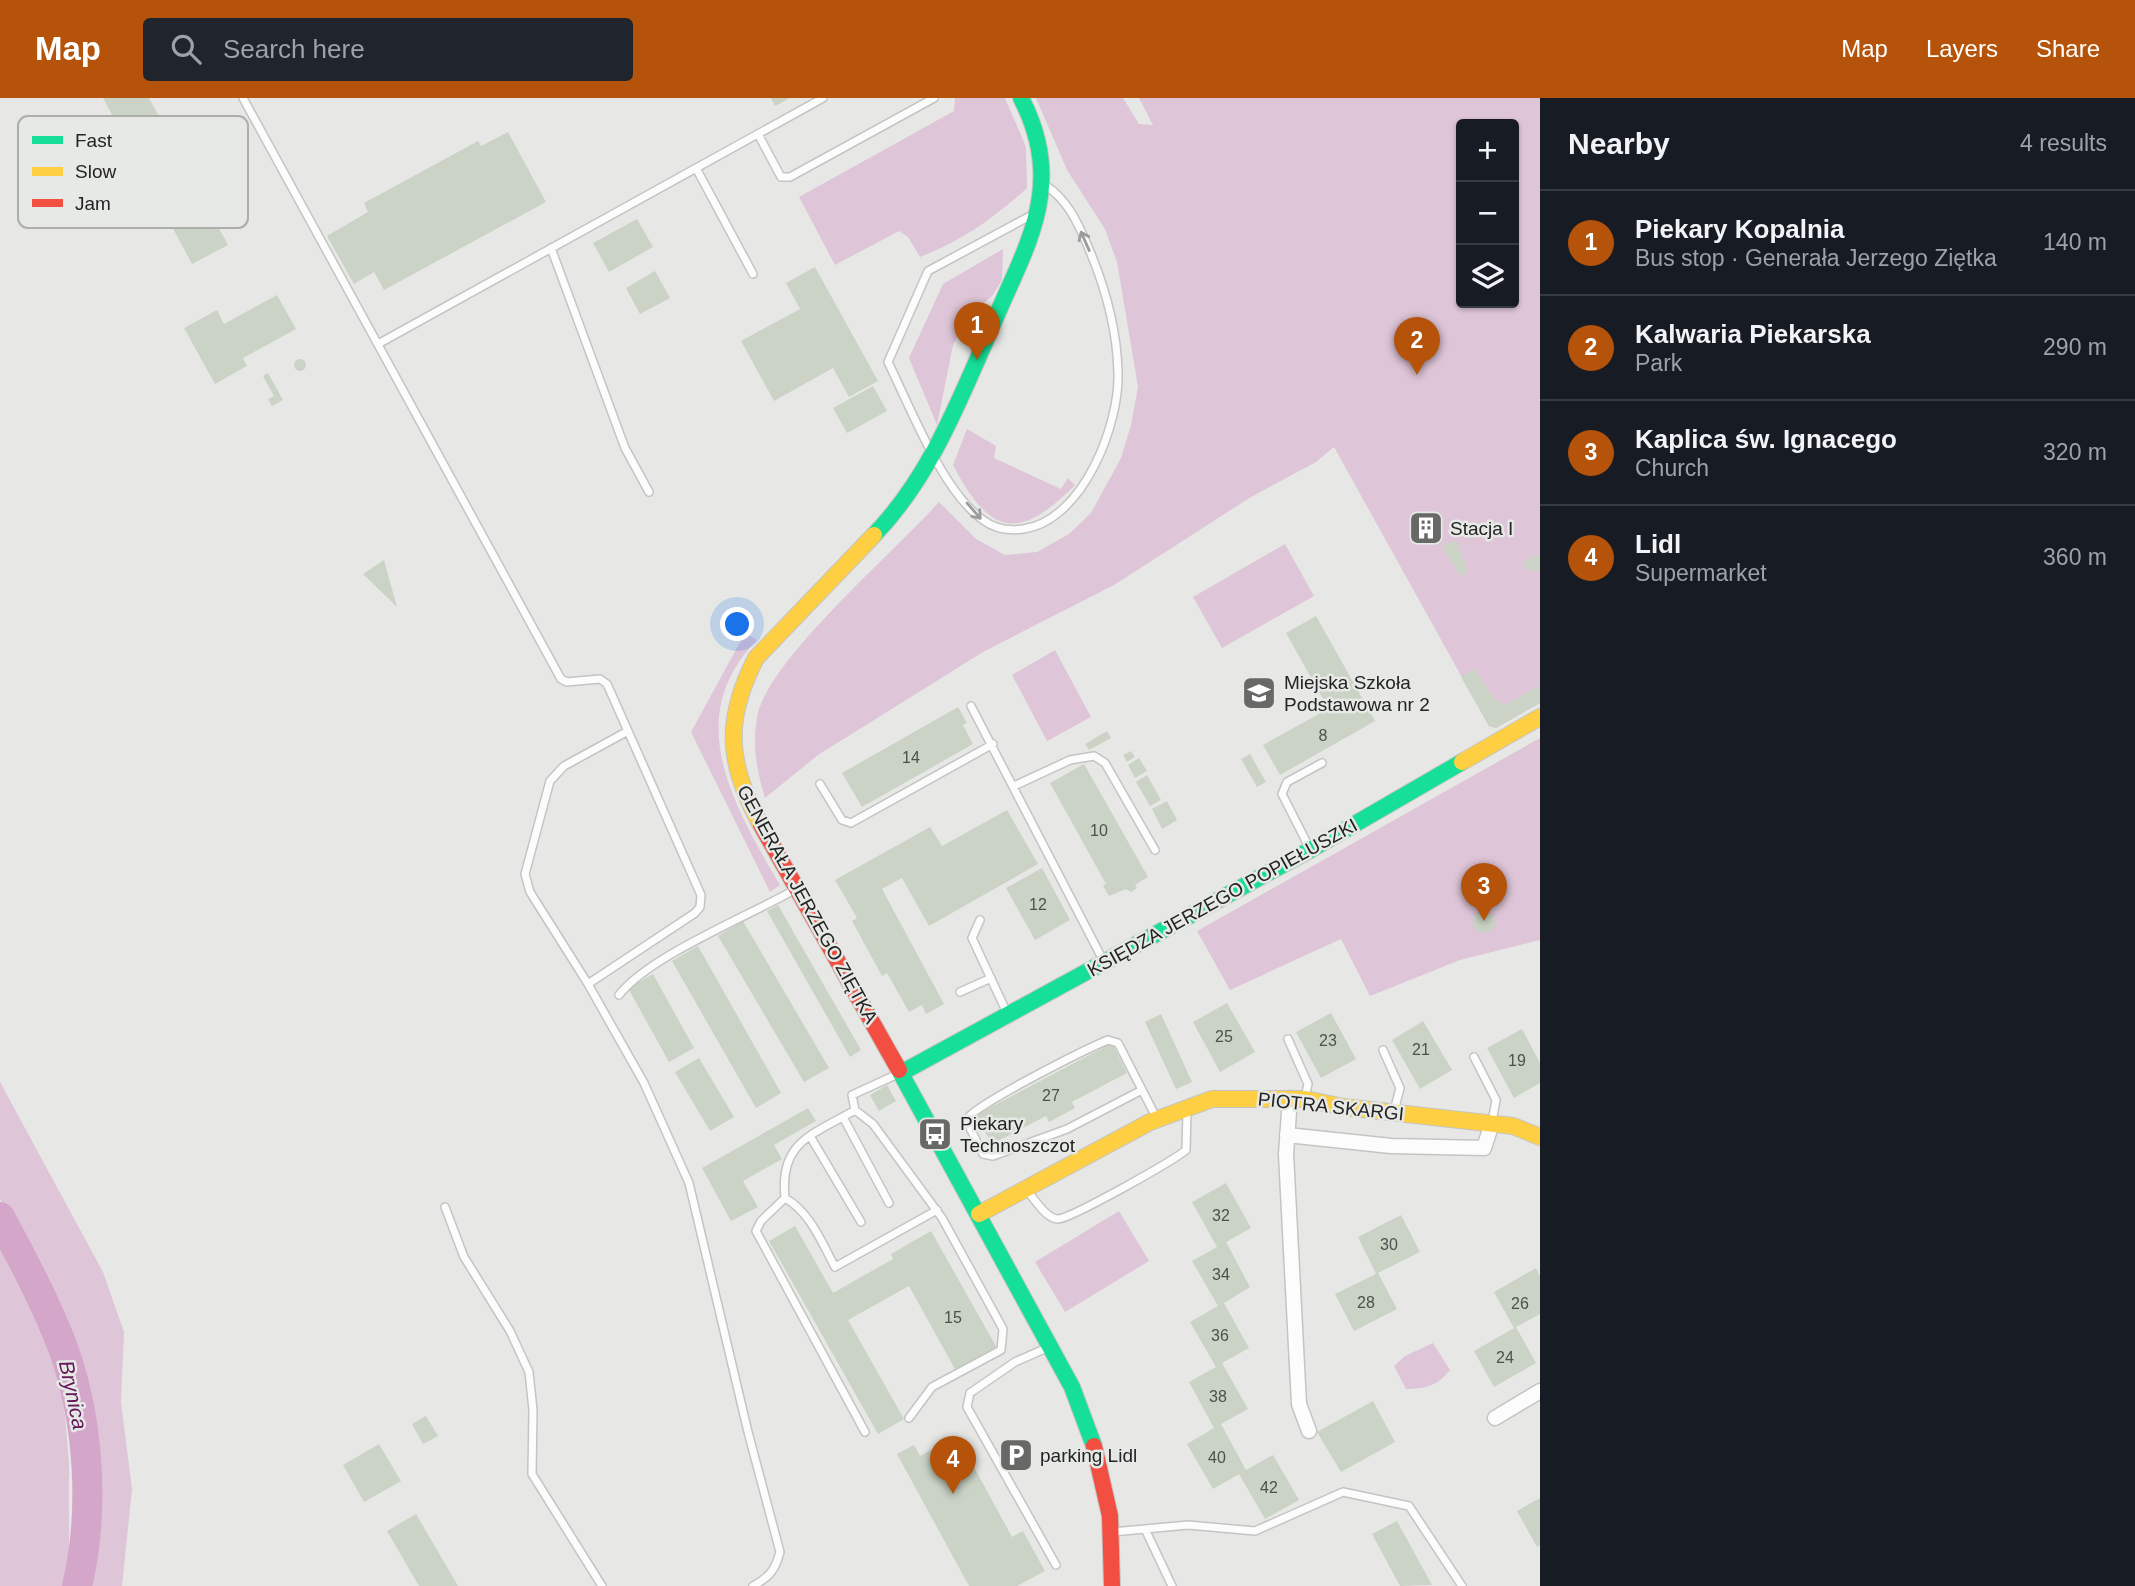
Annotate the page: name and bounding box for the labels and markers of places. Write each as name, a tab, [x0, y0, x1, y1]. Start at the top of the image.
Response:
pin: 1	[954, 302, 1000, 360]
pin: 2	[1394, 317, 1440, 375]
building icon: Stacja I	[1407, 509, 1445, 547]
place label: Stacja I	[1450, 518, 1513, 539]
place label: Miejska Szkoła Podstawowa nr 2	[1284, 672, 1430, 715]
school or university icon: Miejska Szkoła Podstawowa nr 2	[1240, 674, 1278, 712]
pin: 3	[1461, 863, 1507, 921]
place label: Piekary Technoszczot	[960, 1113, 1076, 1156]
bus stop icon: Piekary Technoszczot	[916, 1115, 954, 1153]
pin: 4	[930, 1436, 976, 1494]
parking icon: parking Lidl	[997, 1436, 1035, 1474]
place label: parking Lidl	[1040, 1445, 1137, 1466]

